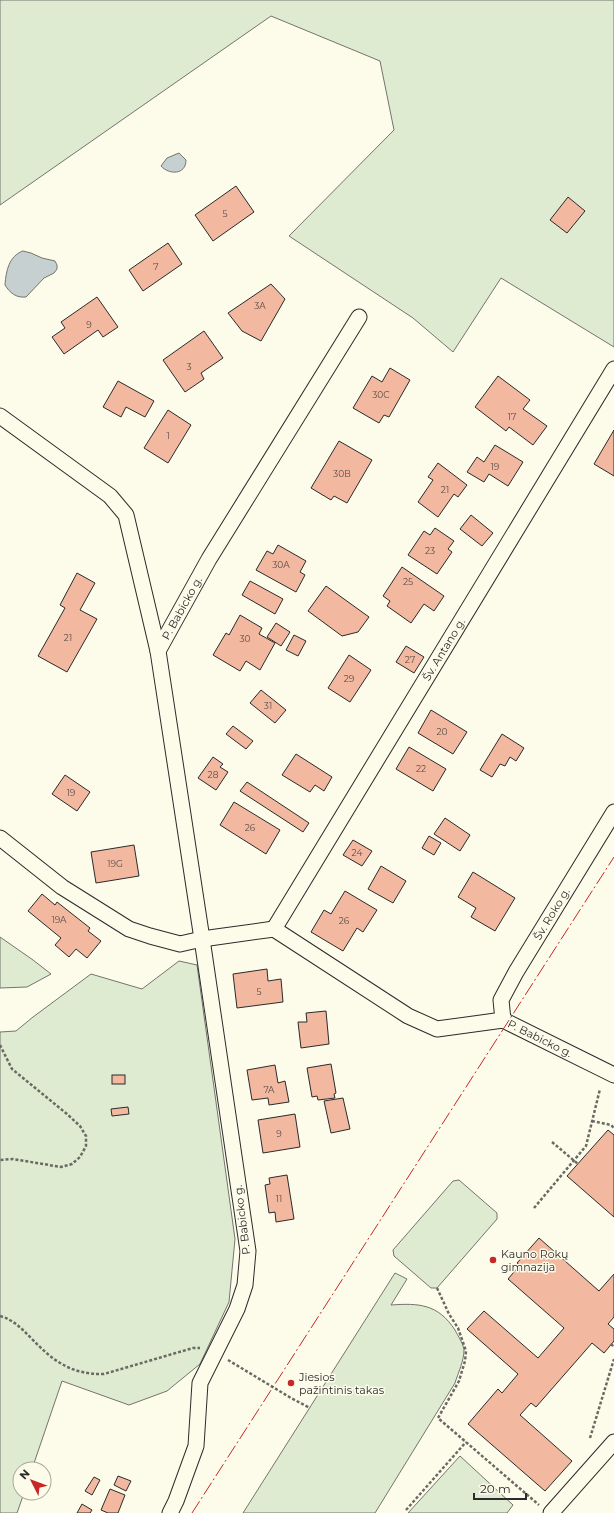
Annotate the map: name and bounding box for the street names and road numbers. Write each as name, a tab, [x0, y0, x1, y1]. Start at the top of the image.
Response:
street label: P. Babicko g.	[159, 574, 205, 642]
street label: Šv. Antano g.	[419, 616, 468, 683]
street label: Šv. Roko g.	[530, 885, 573, 942]
street label: P. Babicko g.	[505, 1016, 575, 1060]
street label: P. Babicko g.	[231, 1184, 253, 1256]

